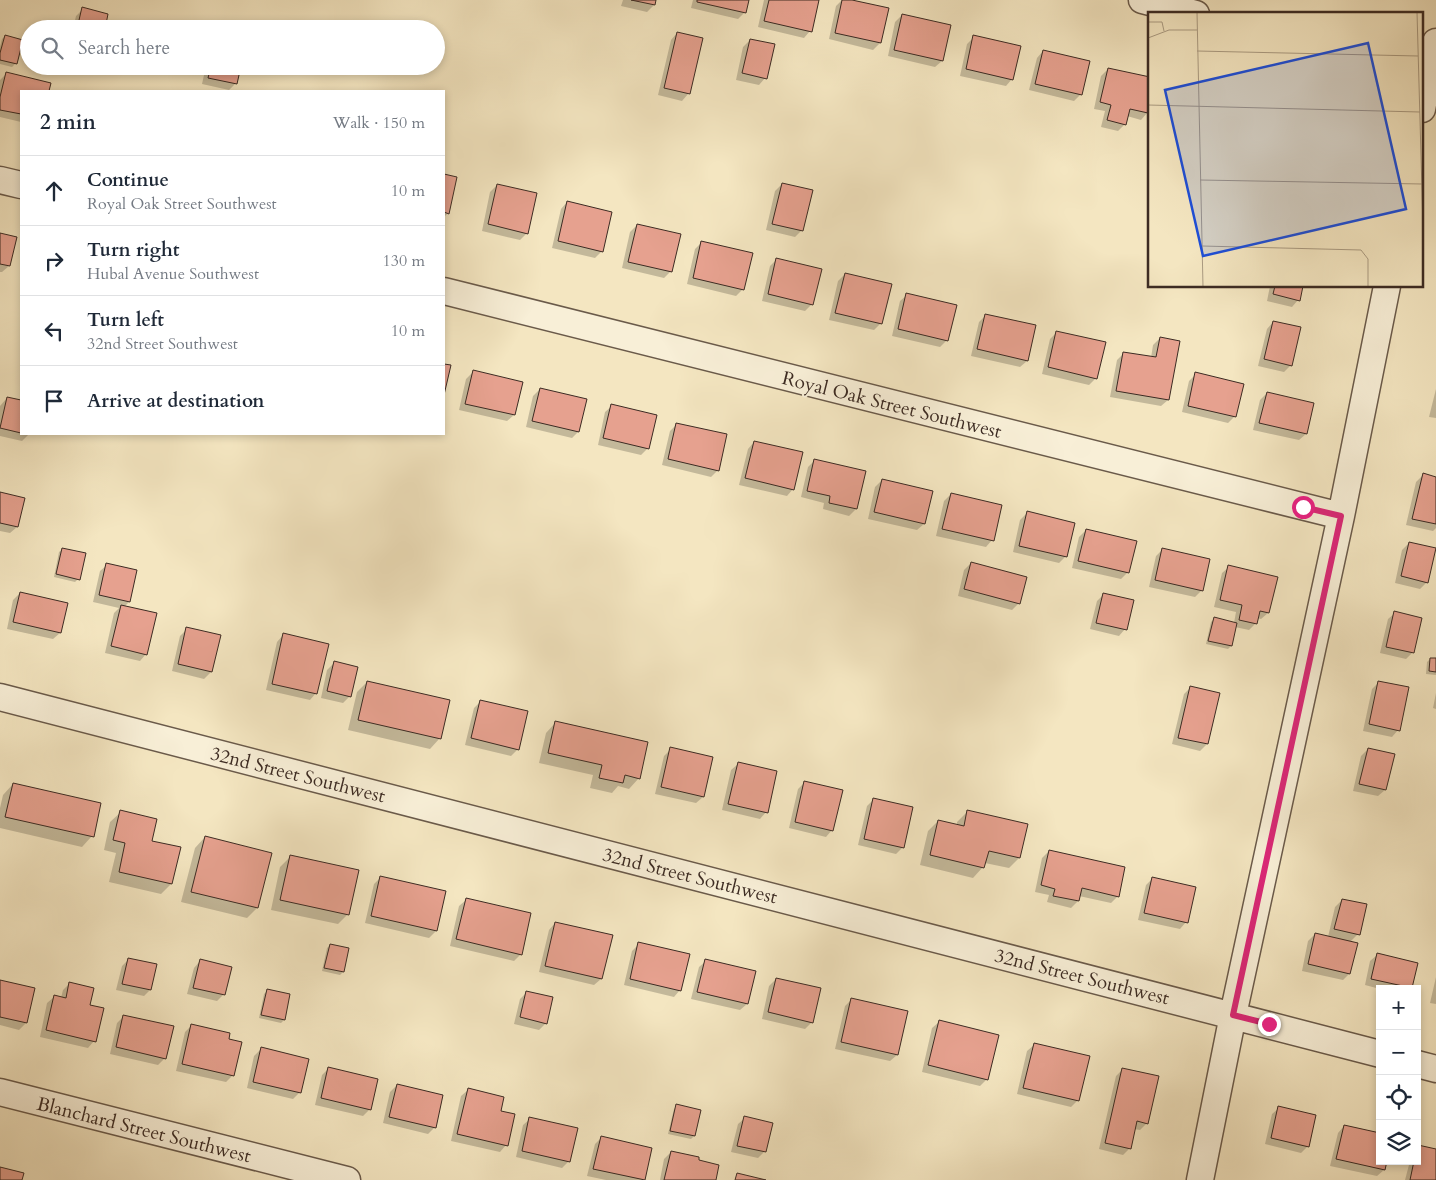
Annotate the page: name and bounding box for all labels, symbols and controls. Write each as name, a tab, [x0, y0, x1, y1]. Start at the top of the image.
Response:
inset map	[1148, 12, 1424, 288]
search box	[20, 20, 445, 75]
icon: search	[38, 34, 66, 62]
text: Search here	[78, 35, 170, 61]
text: 2 min	[40, 108, 96, 137]
text: Walk · 150 m	[333, 112, 425, 134]
text: Continue	[87, 167, 169, 193]
icon: ahead	[40, 177, 68, 205]
text: 10 m	[391, 180, 425, 202]
text: Royal Oak Street Southwest	[87, 193, 277, 215]
text: Turn right	[87, 237, 179, 263]
icon: right	[40, 247, 68, 275]
text: 130 m	[383, 250, 425, 272]
text: Hubal Avenue Southwest	[87, 263, 259, 285]
text: Turn left	[87, 307, 164, 333]
icon: left	[40, 317, 68, 345]
text: 10 m	[391, 320, 425, 342]
text: 32nd Street Southwest	[87, 333, 238, 355]
street label: Royal Oak Street Southwest	[779, 365, 1004, 445]
icon: arrive	[40, 387, 68, 415]
text: Arrive at destination	[87, 388, 264, 414]
route start	[1292, 496, 1315, 519]
street label: 32nd Street Southwest	[208, 741, 388, 809]
street label: 32nd Street Southwest	[600, 842, 780, 910]
street label: 32nd Street Southwest	[992, 943, 1172, 1011]
map controls	[1376, 985, 1421, 1165]
button: +	[1376, 985, 1421, 1030]
route end	[1258, 1013, 1281, 1036]
button: −	[1376, 1030, 1421, 1075]
button: locate	[1376, 1075, 1421, 1120]
street label: Blanchard Street Southwest	[34, 1091, 254, 1169]
button: layers	[1376, 1120, 1421, 1165]

